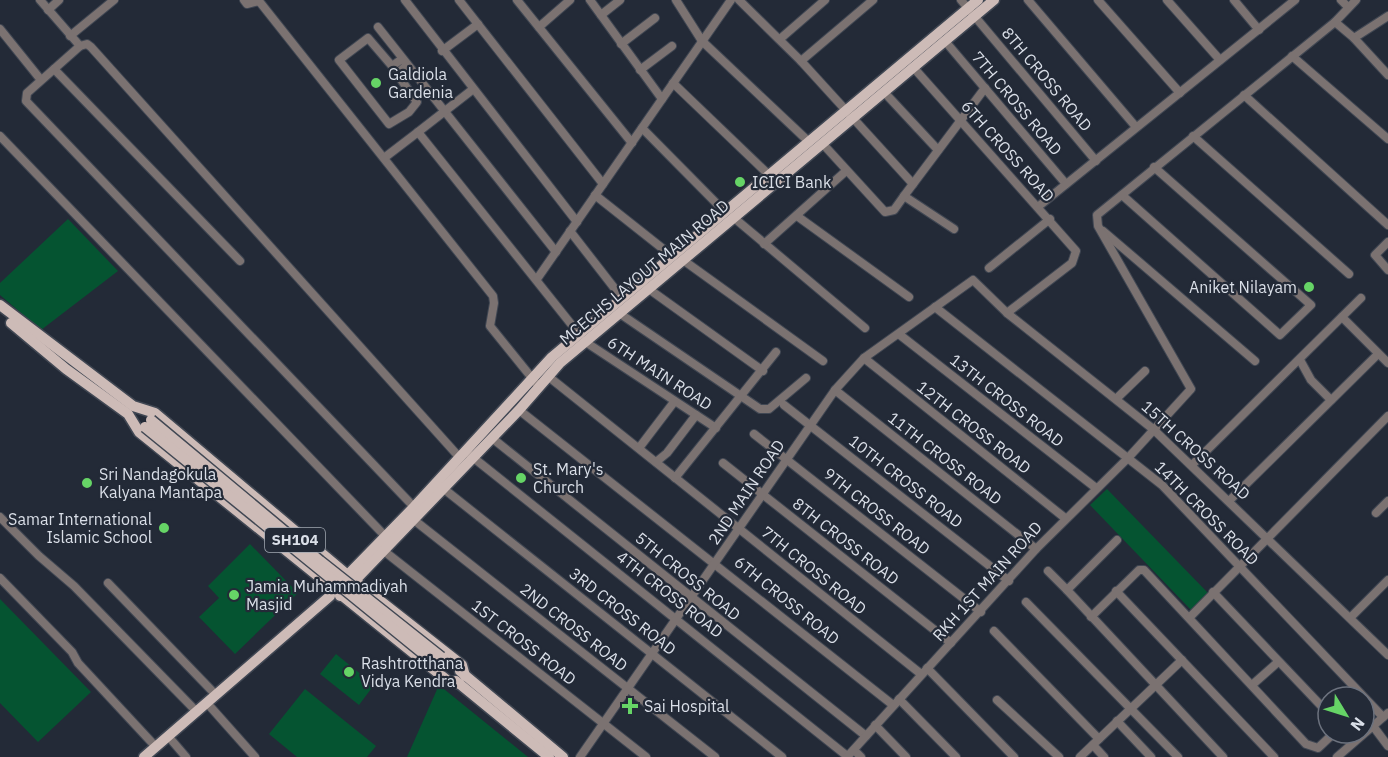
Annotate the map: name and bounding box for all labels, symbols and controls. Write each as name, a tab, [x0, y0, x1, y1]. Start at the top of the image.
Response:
street label: 8TH CROSS ROAD	[998, 23, 1096, 135]
street label: 7TH CROSS ROAD	[968, 47, 1066, 159]
place label: Galdiola Gardenia	[388, 64, 454, 102]
marker: Galdiola Gardenia	[369, 76, 383, 90]
street label: 6TH CROSS ROAD	[957, 96, 1059, 206]
place label: ICICI Bank	[752, 172, 832, 192]
marker: ICICI Bank	[733, 175, 747, 189]
street label: MCECHS LAYOUT MAIN ROAD	[555, 195, 733, 349]
place label: Aniket Nilayam	[1189, 277, 1297, 297]
marker: Aniket Nilayam	[1302, 280, 1316, 294]
street label: 6TH MAIN ROAD	[604, 332, 716, 414]
street label: 13TH CROSS ROAD	[946, 349, 1068, 451]
street label: 12TH CROSS ROAD	[913, 376, 1035, 478]
street label: 15TH CROSS ROAD	[1138, 396, 1254, 504]
street label: 11TH CROSS ROAD	[884, 407, 1006, 509]
street label: 10TH CROSS ROAD	[845, 430, 967, 532]
street label: 2ND MAIN ROAD	[704, 436, 788, 548]
street label: 14TH CROSS ROAD	[1151, 457, 1263, 569]
place label: St. Mary's Church	[533, 459, 604, 497]
street label: 9TH CROSS ROAD	[820, 463, 934, 559]
place label: Sri Nandagokula Kalyana Mantapa	[99, 464, 222, 502]
marker: St. Mary's Church	[514, 471, 528, 485]
marker: Sri Nandagokula Kalyana Mantapa	[80, 476, 94, 490]
street label: 8TH CROSS ROAD	[789, 493, 903, 589]
place label: Samar International Islamic School	[8, 509, 152, 547]
street label: RKH 1ST MAIN ROAD	[928, 517, 1046, 645]
marker: Samar International Islamic School	[157, 521, 171, 535]
street label: 7TH CROSS ROAD	[757, 521, 871, 619]
street label: 5TH CROSS ROAD	[631, 527, 745, 625]
road number: SH104	[265, 528, 325, 552]
street label: 4TH CROSS ROAD	[613, 546, 727, 642]
street label: 6TH CROSS ROAD	[730, 551, 844, 649]
street label: 3RD CROSS ROAD	[566, 563, 680, 659]
place label: Jamia Muhammadiyah Masjid	[246, 576, 408, 614]
street label: 2ND CROSS ROAD	[516, 579, 632, 675]
marker: Jamia Muhammadiyah Masjid	[227, 588, 241, 602]
street label: 1ST CROSS ROAD	[468, 595, 580, 689]
place label: Rashtrotthana Vidya Kendra	[361, 653, 464, 691]
marker: Rashtrotthana Vidya Kendra	[342, 665, 356, 679]
north arrow	[1316, 685, 1376, 745]
place label: Sai Hospital	[644, 696, 729, 716]
marker: Sai Hospital	[621, 697, 639, 715]
text: N	[1346, 714, 1369, 735]

